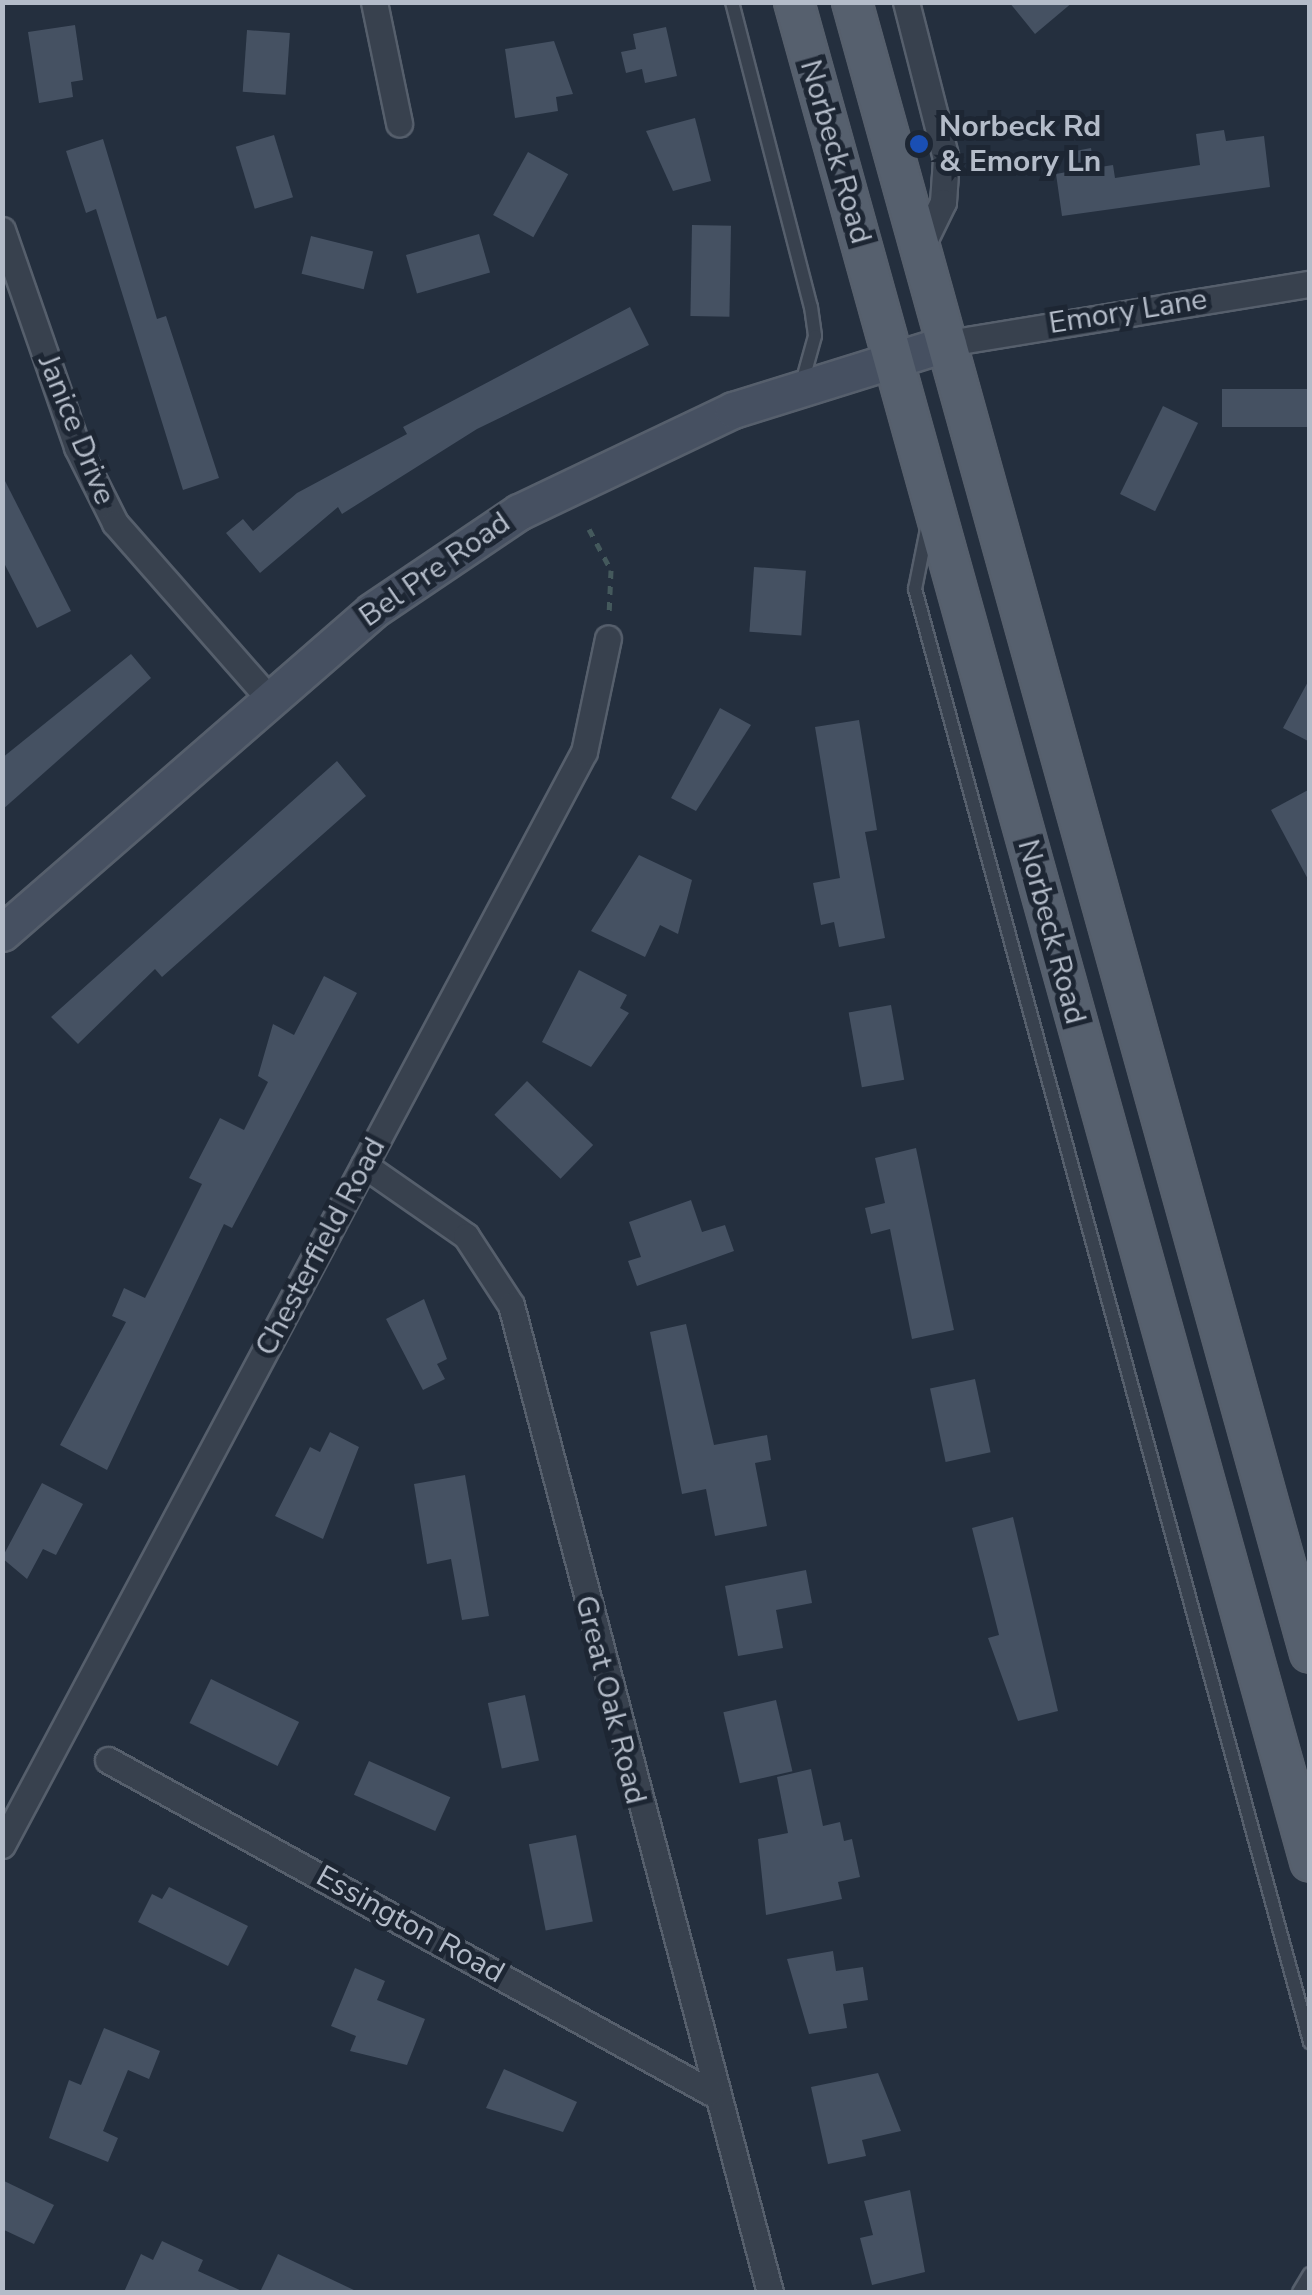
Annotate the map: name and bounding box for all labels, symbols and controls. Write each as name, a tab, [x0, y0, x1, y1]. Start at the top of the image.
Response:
street label: Norbeck Road	[792, 56, 878, 248]
place label: Norbeck Rd & Emory Ln	[939, 109, 1101, 180]
marker: Norbeck Rd & Emory Ln	[908, 133, 930, 155]
street label: Emory Lane	[1046, 282, 1210, 342]
street label: Janice Drive	[30, 350, 122, 510]
street label: Bel Pre Road	[353, 505, 517, 635]
street label: Norbeck Road	[1009, 836, 1093, 1028]
street label: Chesterfield Road	[248, 1132, 394, 1362]
street label: Great Oak Road	[567, 1592, 653, 1808]
street label: Essington Road	[310, 1859, 510, 1991]

